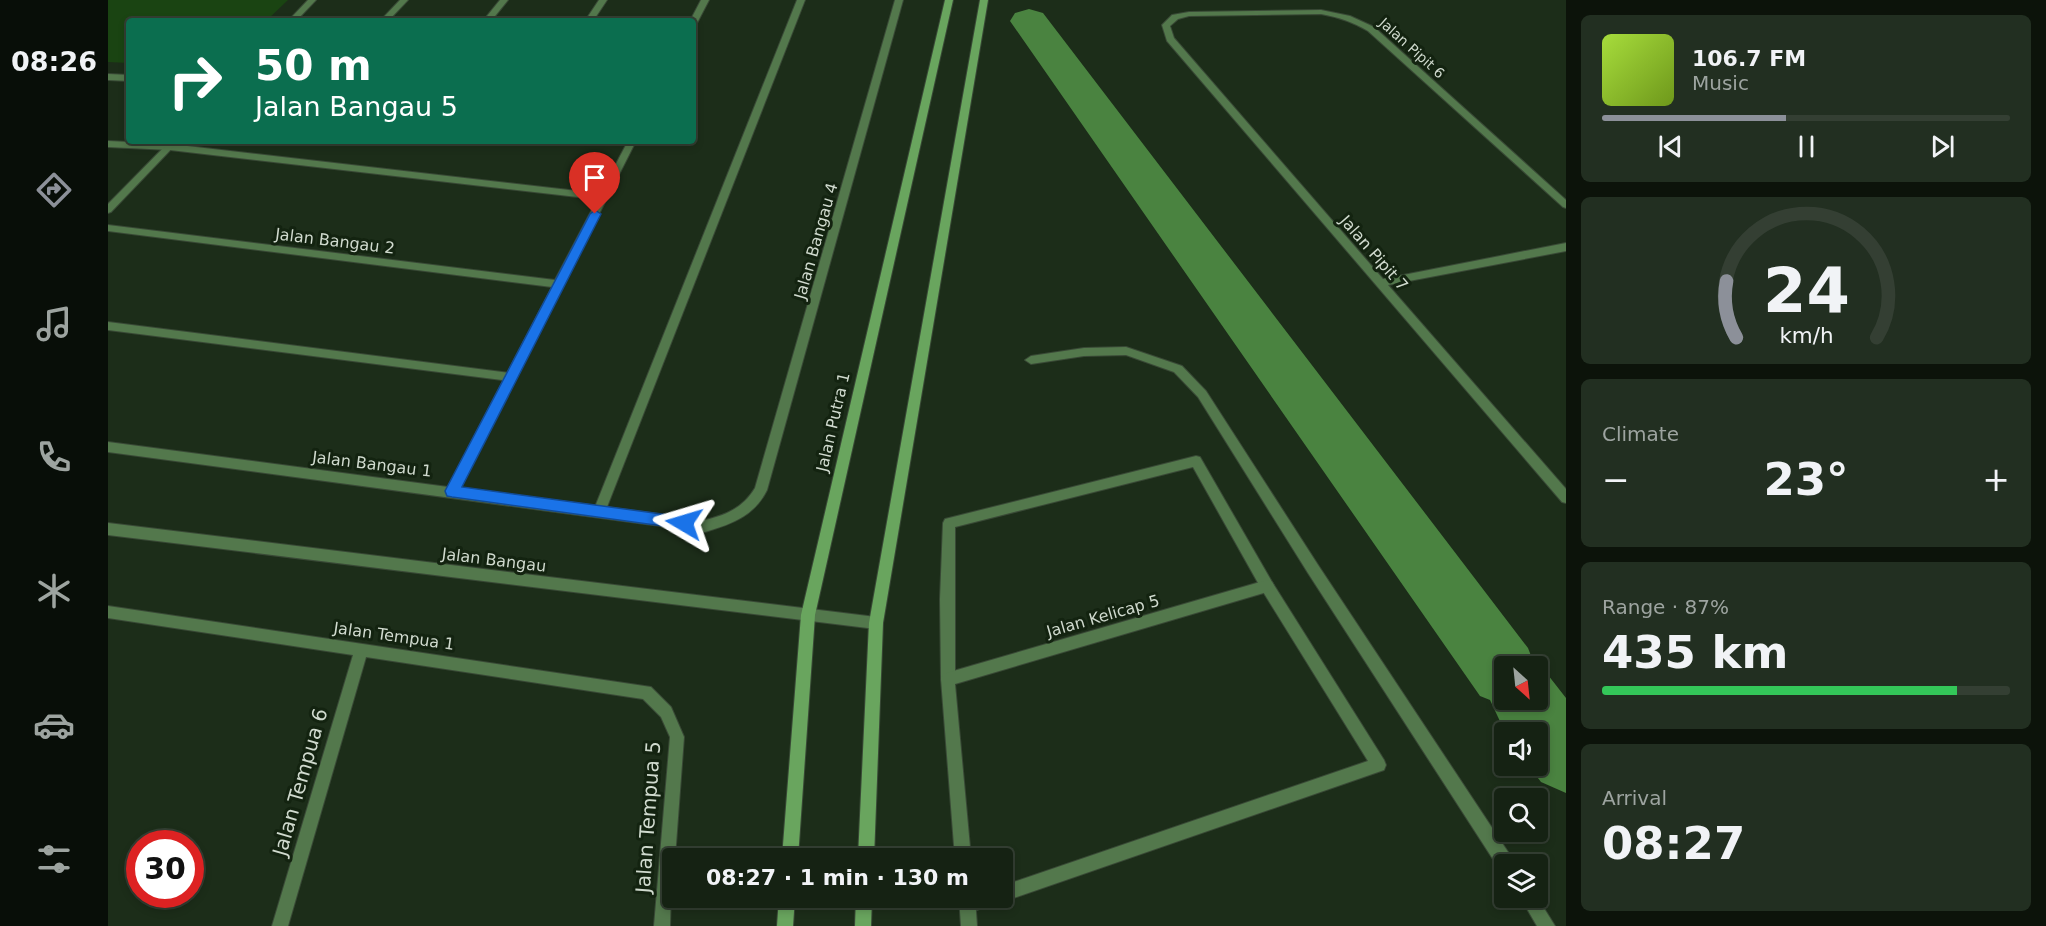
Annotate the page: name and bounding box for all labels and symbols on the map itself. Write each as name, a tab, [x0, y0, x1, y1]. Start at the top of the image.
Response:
street label: Jalan Pipit 6	[1375, 14, 1448, 81]
pin	[569, 152, 620, 214]
street label: Jalan Bangau 4	[790, 181, 842, 302]
street label: Jalan Pipit 7	[1335, 211, 1412, 295]
street label: Jalan Bangau 2	[273, 224, 396, 258]
street label: Jalan Putra 1	[812, 370, 854, 475]
street label: Jalan Bangau 1	[310, 447, 433, 481]
position arrow	[652, 491, 716, 555]
street label: Jalan Bangau	[440, 544, 547, 576]
street label: Jalan Kelicap 5	[1043, 591, 1162, 641]
street label: Jalan Tempua 1	[331, 618, 456, 654]
north arrow	[1494, 656, 1548, 710]
street label: Jalan Tempua 6	[267, 705, 333, 860]
street label: Jalan Tempua 5	[631, 740, 665, 896]
speed limit sign: 30	[126, 830, 204, 908]

